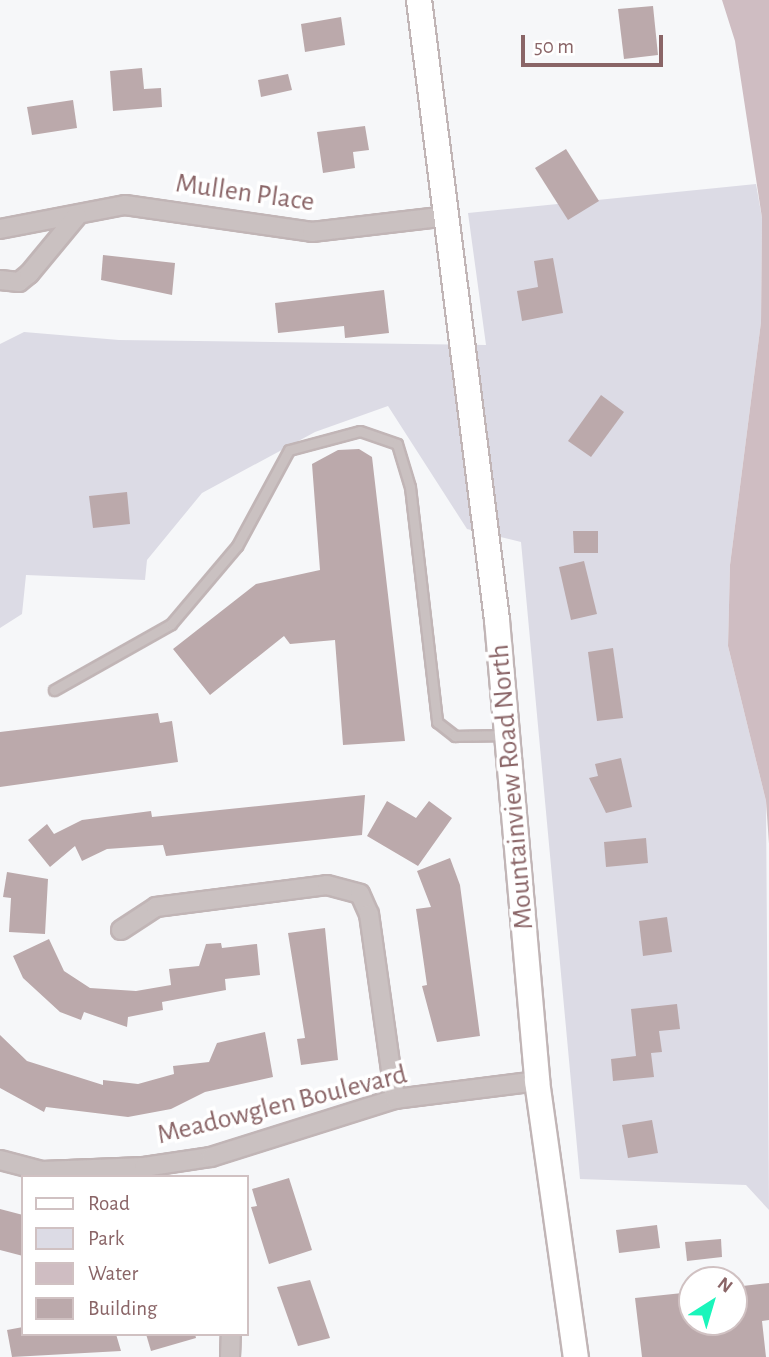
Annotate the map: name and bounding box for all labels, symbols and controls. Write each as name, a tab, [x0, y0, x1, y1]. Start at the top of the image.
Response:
scale bar	[524, 21, 666, 65]
text: 50 m	[534, 36, 574, 57]
street label: Mullen Place	[173, 167, 317, 219]
street label: Mountainview Road North	[483, 643, 541, 931]
street label: Meadowglen Boulevard	[154, 1058, 410, 1152]
legend	[21, 1175, 248, 1336]
text: Road	[88, 1193, 130, 1214]
text: Park	[88, 1228, 124, 1249]
text: Water	[88, 1263, 138, 1284]
north arrow	[678, 1266, 748, 1336]
text: N	[714, 1274, 736, 1297]
text: Building	[88, 1298, 157, 1319]

